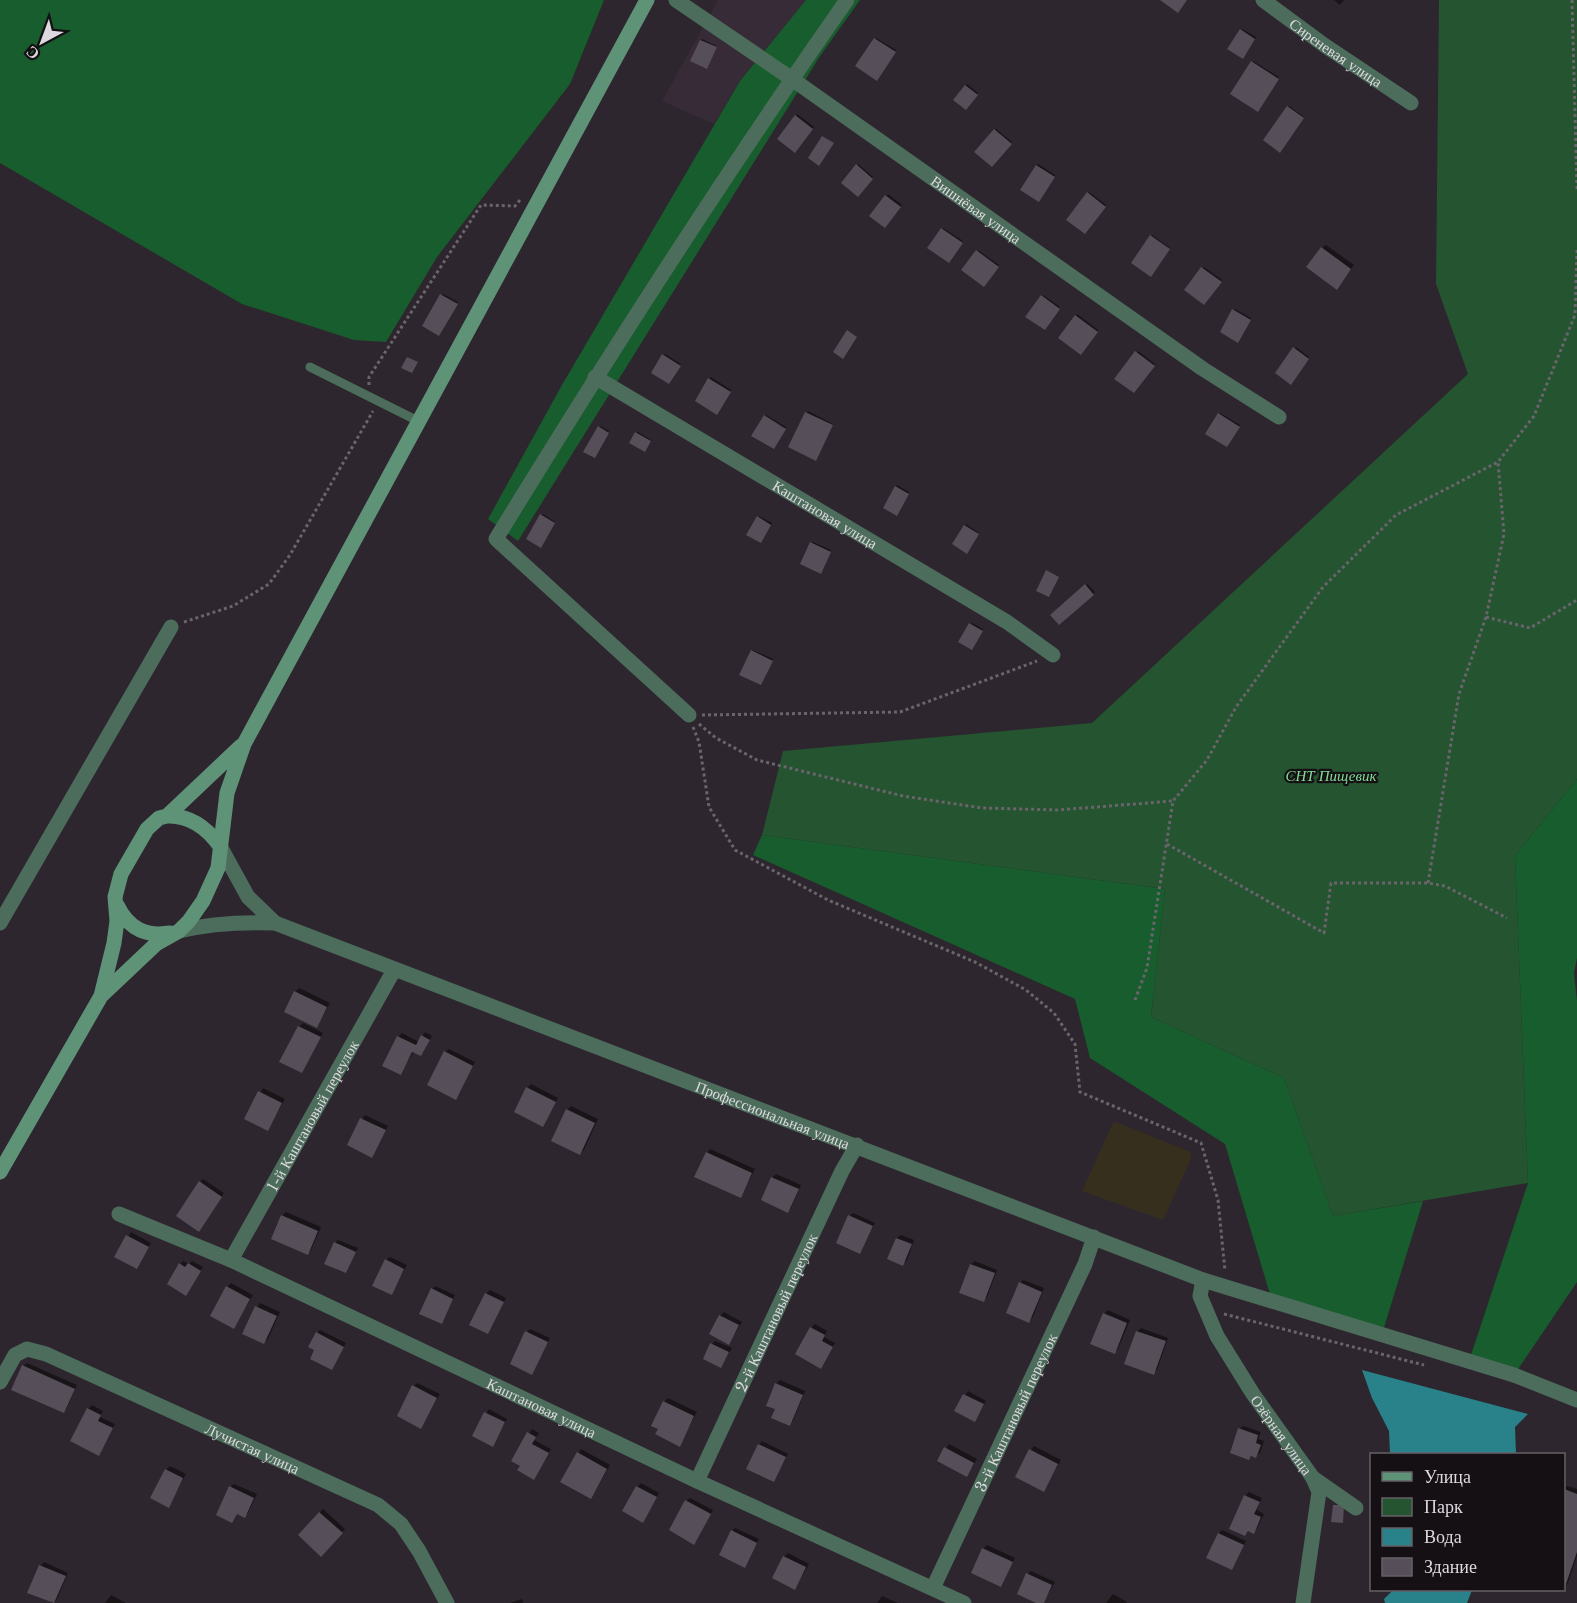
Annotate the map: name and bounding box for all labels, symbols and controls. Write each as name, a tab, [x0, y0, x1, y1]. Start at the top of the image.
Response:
north arrow	[12, 12, 72, 72]
street label: Сиреневая улица	[1286, 13, 1387, 91]
text: С	[21, 42, 43, 65]
street label: Вишнёвая улица	[928, 171, 1025, 248]
street label: Каштановая улица	[769, 475, 882, 553]
park label: СНТ Пищевик	[1285, 766, 1377, 785]
street label: 1-й Каштановый переулок	[262, 1036, 363, 1194]
street label: Профессиональная улица	[693, 1076, 853, 1153]
street label: 2-й Каштановый переулок	[731, 1230, 821, 1395]
street label: 3-й Каштановый переулок	[970, 1330, 1061, 1495]
street label: Каштановая улица	[484, 1373, 600, 1442]
street label: Озёрная улица	[1247, 1391, 1317, 1479]
street label: Лучистая улица	[203, 1418, 303, 1478]
legend	[1370, 1453, 1565, 1591]
text: Улица	[1424, 1466, 1471, 1488]
text: Парк	[1424, 1496, 1463, 1518]
text: Вода	[1424, 1526, 1462, 1548]
text: Здание	[1424, 1556, 1477, 1578]

